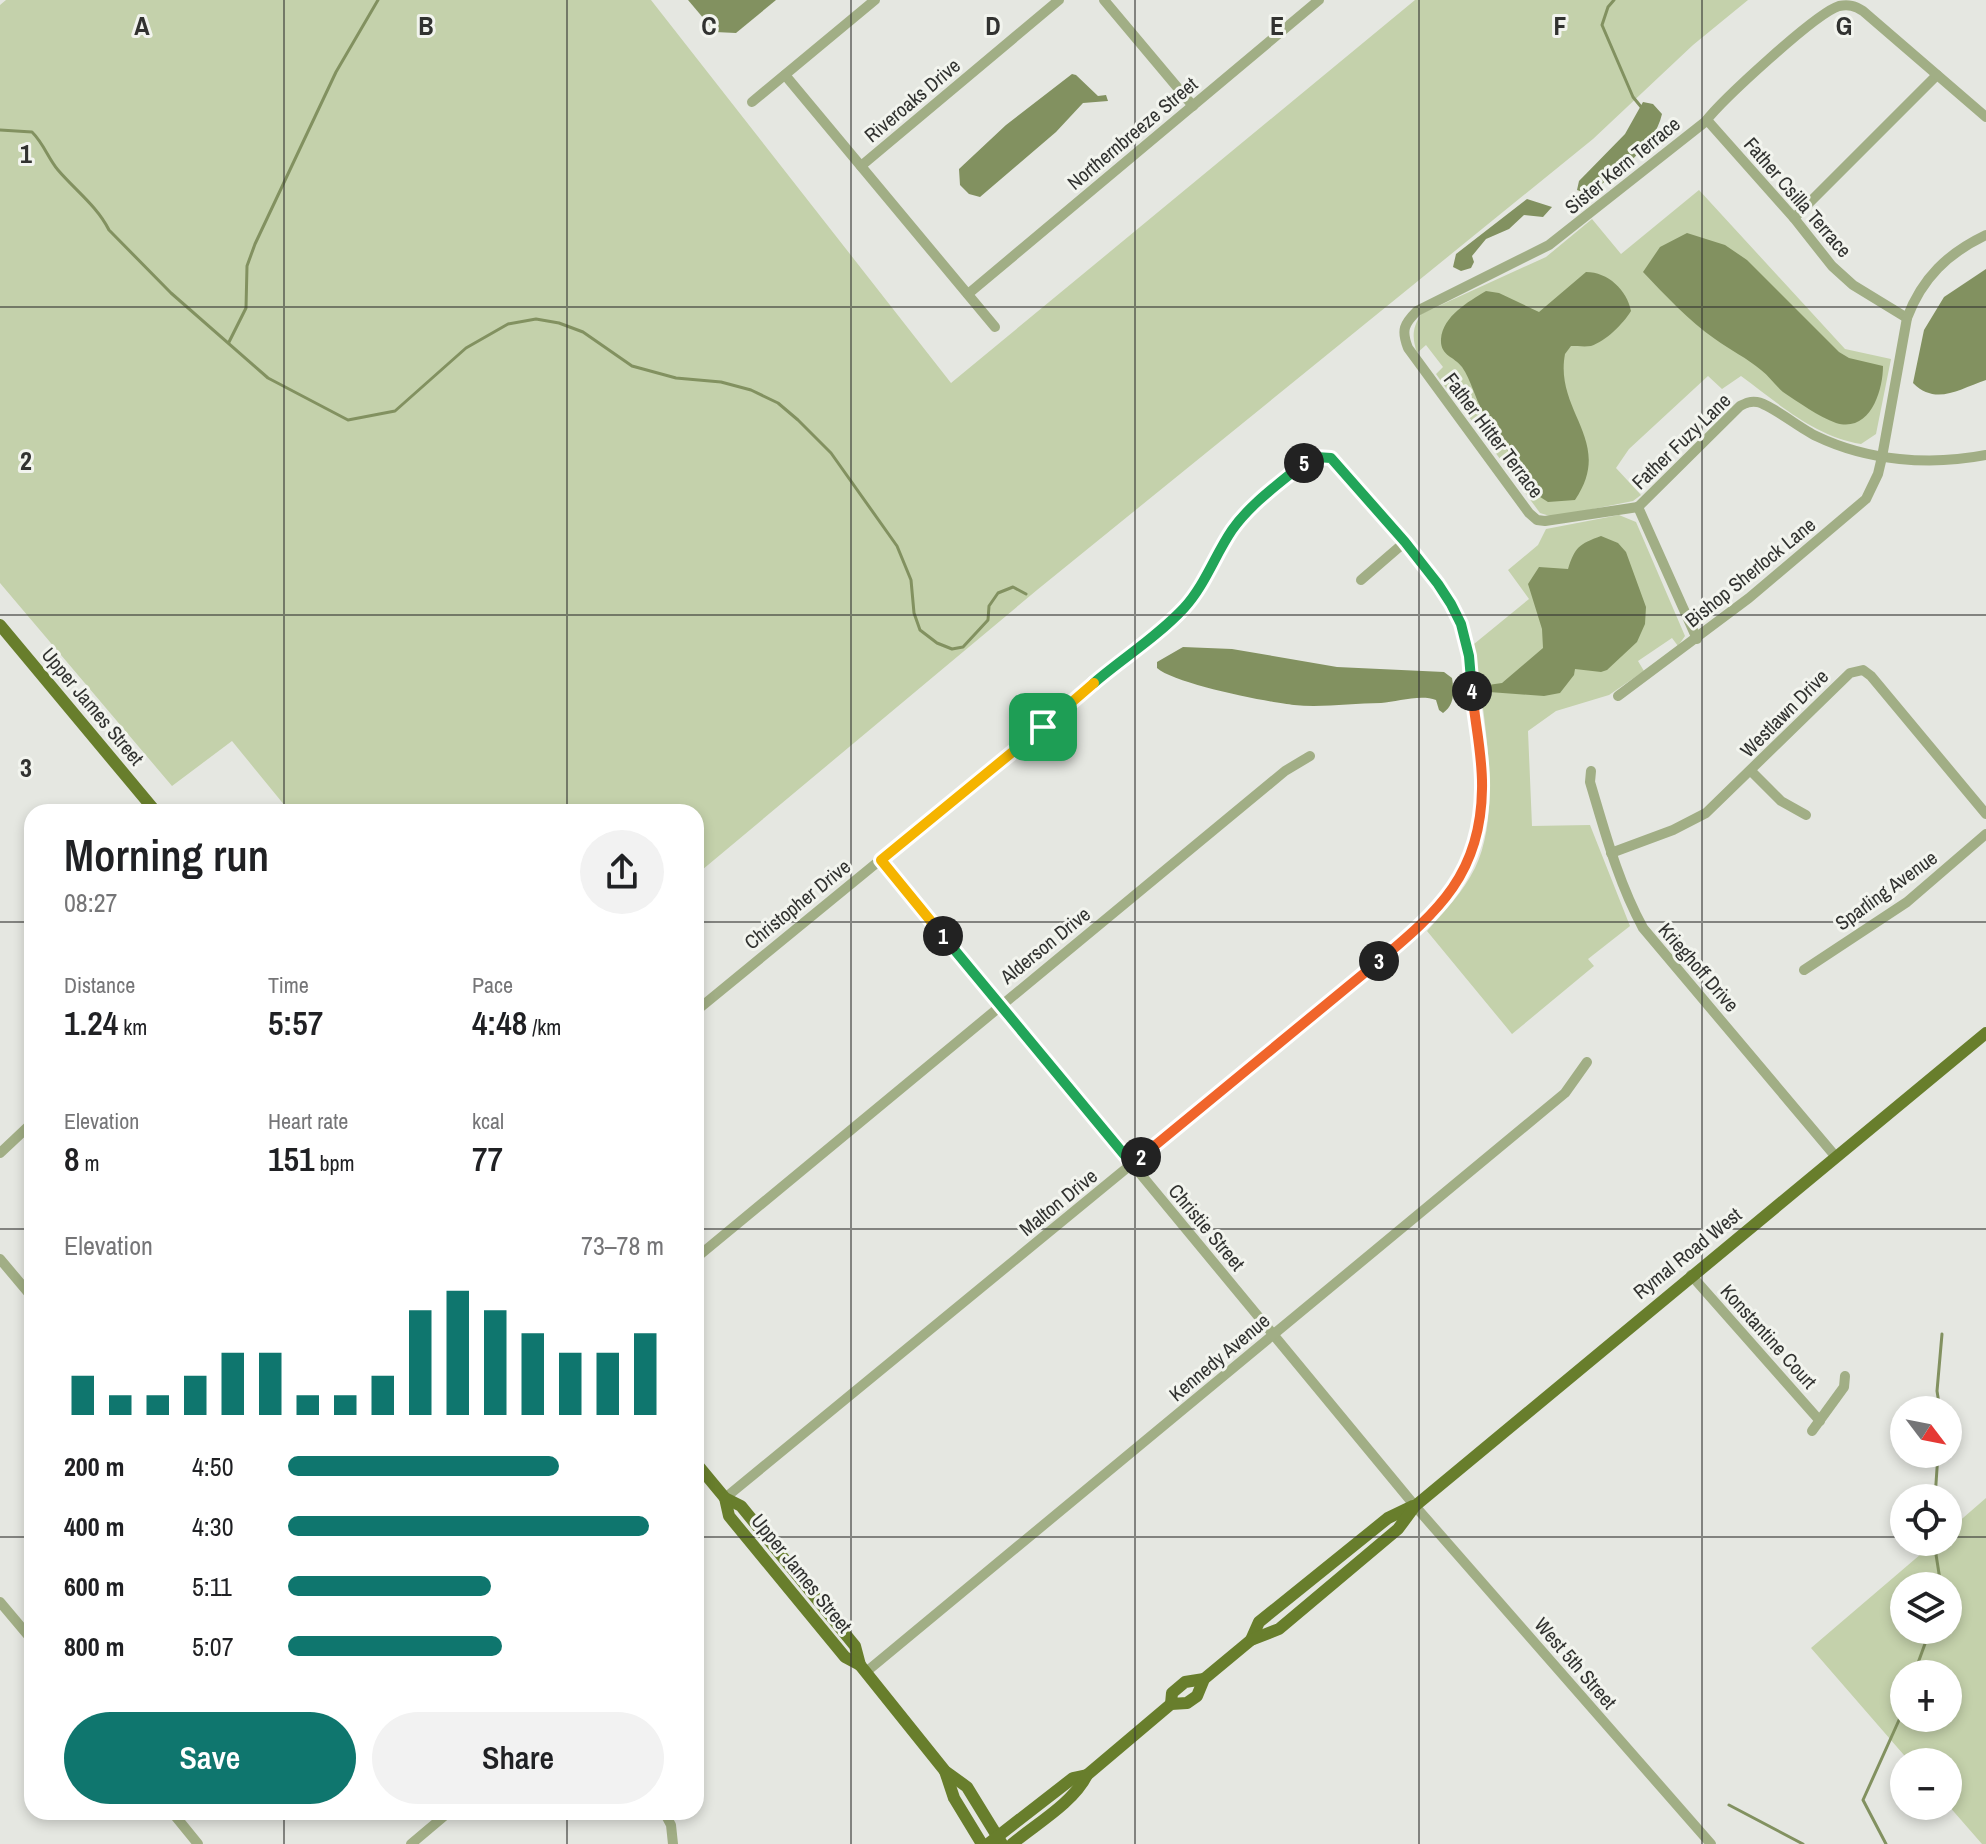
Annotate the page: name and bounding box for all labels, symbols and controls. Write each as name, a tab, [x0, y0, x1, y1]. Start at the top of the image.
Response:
text: A	[134, 8, 150, 43]
text: B	[418, 8, 434, 43]
text: C	[701, 8, 717, 43]
text: D	[985, 8, 1001, 43]
text: E	[1270, 8, 1284, 43]
text: F	[1553, 8, 1567, 43]
text: G	[1836, 8, 1852, 43]
street label: Riveroaks Drive	[858, 52, 966, 148]
street label: Northernbreeze Street	[1061, 70, 1203, 195]
street label: Sister Kern Terrace	[1559, 110, 1685, 220]
street label: Father Csilla Terrace	[1738, 131, 1858, 263]
text: 1	[20, 136, 32, 171]
street label: Father Hitter Terrace	[1438, 367, 1550, 503]
street label: Father Fuzy Lane	[1626, 387, 1736, 495]
text: 2	[20, 443, 32, 478]
pin: 5	[1284, 443, 1324, 483]
text: 5	[1299, 448, 1309, 478]
street label: Bishop Sherlock Lane	[1679, 511, 1821, 633]
street label: Upper James Street	[36, 641, 150, 771]
street label: Westlawn Drive	[1734, 663, 1834, 763]
pin: 4	[1452, 671, 1492, 711]
text: 4	[1467, 676, 1477, 706]
pin	[1009, 693, 1077, 761]
icon: arrive	[1021, 705, 1065, 749]
text: 3	[20, 750, 32, 785]
text: Morning run	[64, 825, 269, 885]
button: share	[580, 830, 664, 914]
street label: Sparling Avenue	[1829, 844, 1943, 936]
street label: Christopher Drive	[738, 853, 856, 955]
text: 08:27	[64, 885, 117, 920]
street label: Alderson Drive	[994, 900, 1096, 990]
pin: 1	[923, 916, 963, 956]
street label: Krieghoff Drive	[1653, 917, 1745, 1017]
text: 1	[938, 921, 948, 951]
pin: 3	[1359, 941, 1399, 981]
text: 3	[1374, 946, 1384, 976]
text: Distance	[64, 970, 135, 1000]
text: Time	[268, 970, 309, 1000]
text: Pace	[472, 970, 513, 1000]
text: 1.24	[64, 1000, 118, 1046]
text: 5:57	[268, 1000, 323, 1046]
text: 4:48	[472, 1000, 527, 1046]
text: km	[118, 1012, 147, 1042]
text: /km	[527, 1012, 561, 1042]
text: Elevation	[64, 1106, 139, 1136]
text: Heart rate	[268, 1106, 348, 1136]
text: kcal	[472, 1106, 504, 1136]
text: 8	[64, 1136, 80, 1182]
text: 151	[268, 1136, 315, 1182]
text: 77	[472, 1136, 503, 1182]
pin: 2	[1121, 1137, 1161, 1177]
text: 2	[1136, 1142, 1146, 1172]
text: m	[80, 1148, 100, 1178]
text: bpm	[315, 1148, 355, 1178]
street label: Malton Drive	[1013, 1162, 1103, 1242]
street label: Christie Street	[1163, 1178, 1252, 1277]
street label: Rymal Road West	[1627, 1201, 1747, 1305]
text: Elevation	[64, 1228, 153, 1263]
text: 73–78 m	[581, 1228, 664, 1263]
street label: Konstantine Court	[1715, 1278, 1824, 1394]
street label: Kennedy Avenue	[1163, 1307, 1275, 1407]
north arrow	[1890, 1396, 1962, 1468]
map controls	[1890, 1396, 1962, 1820]
text: 200 m	[64, 1449, 124, 1484]
text: 4:50	[192, 1449, 234, 1484]
button: locate	[1890, 1484, 1962, 1556]
street label: Upper James Street	[746, 1508, 859, 1639]
text: 400 m	[64, 1509, 124, 1544]
text: 4:30	[192, 1509, 234, 1544]
text: 600 m	[64, 1569, 124, 1604]
text: 5:11	[192, 1569, 232, 1604]
button: layers	[1890, 1572, 1962, 1644]
street label: West 5th Street	[1529, 1612, 1623, 1715]
text: 800 m	[64, 1629, 124, 1664]
text: 5:07	[192, 1629, 234, 1664]
button: +	[1890, 1660, 1962, 1732]
button: Save	[64, 1712, 356, 1804]
button: Share	[372, 1712, 664, 1804]
button: −	[1890, 1748, 1962, 1820]

